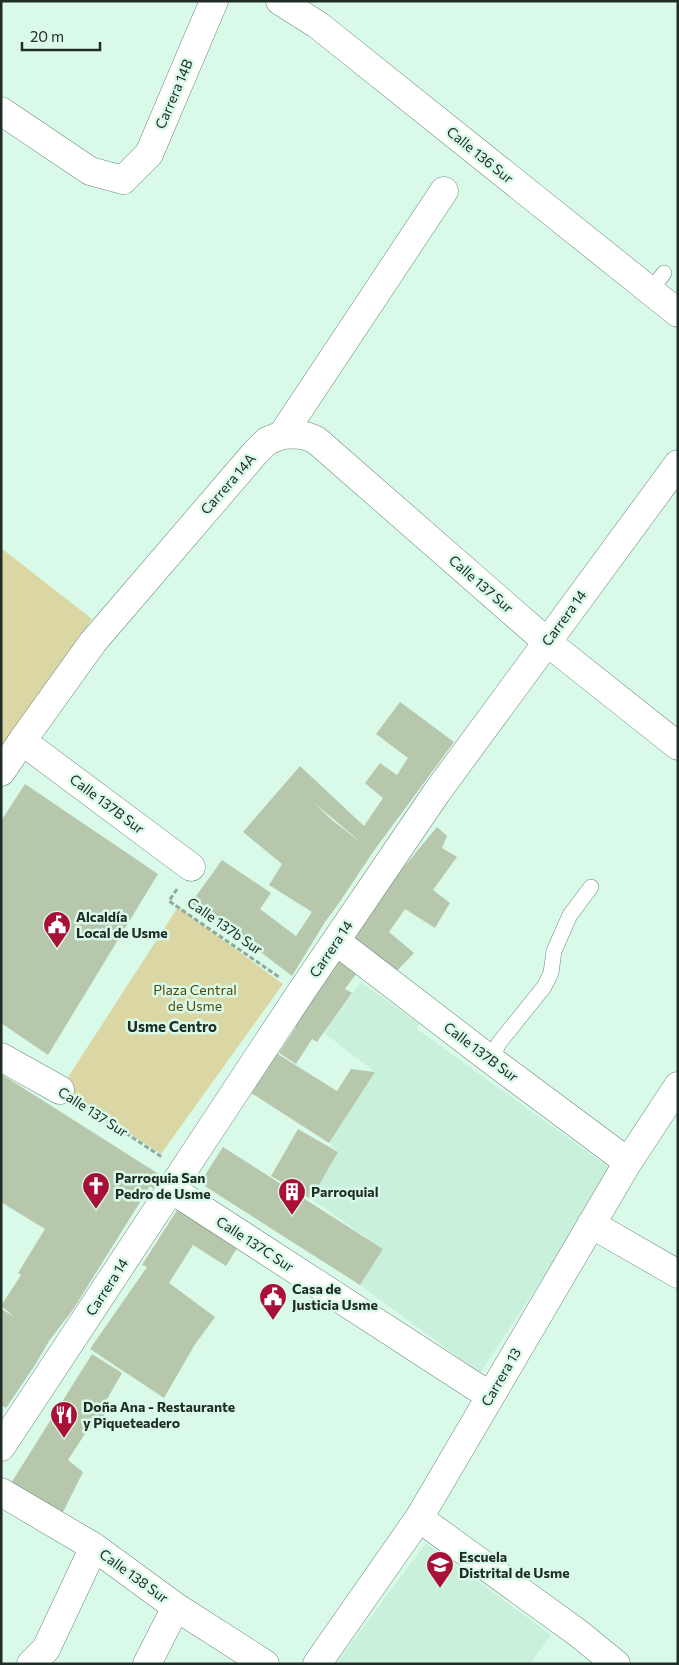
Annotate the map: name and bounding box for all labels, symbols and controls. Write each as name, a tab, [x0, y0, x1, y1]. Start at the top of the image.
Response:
scale bar	[22, 20, 100, 52]
text: 20 m	[30, 27, 64, 45]
street label: Carrera 14B	[151, 56, 196, 131]
street label: Calle 136 Sur	[444, 123, 517, 187]
street label: Carrera 14A	[197, 450, 259, 517]
street label: Calle 137 Sur	[446, 551, 517, 616]
street label: Carrera 14	[538, 586, 590, 649]
street label: Calle 137B Sur	[67, 770, 148, 837]
street label: Calle 137b Sur	[184, 893, 267, 958]
place label: Alcaldía Local de Usme	[76, 908, 168, 941]
public building icon: Alcaldía Local de Usme	[42, 910, 72, 949]
street label: Carrera 14	[305, 916, 356, 980]
park label: Plaza Central de Usme	[153, 981, 237, 1014]
district label: Usme Centro	[127, 1017, 217, 1035]
street label: Calle 137B Sur	[441, 1018, 522, 1085]
street label: Calle 137 Sur	[55, 1083, 132, 1141]
place label: Parroquia San Pedro de Usme	[115, 1169, 211, 1202]
church icon: Parroquia San Pedro de Usme	[81, 1171, 111, 1210]
building icon: Parroquial	[277, 1177, 307, 1216]
place label: Parroquial	[311, 1183, 379, 1200]
street label: Calle 137C Sur	[213, 1212, 298, 1275]
street label: Carrera 14	[82, 1254, 132, 1319]
place label: Casa de Justicia Usme	[292, 1280, 378, 1313]
public building icon: Casa de Justicia Usme	[258, 1282, 288, 1321]
street label: Carrera 13	[477, 1344, 524, 1409]
place label: Doña Ana - Restaurante y Piqueteadero	[83, 1398, 235, 1431]
restaurant icon: Doña Ana - Restaurante y Piqueteadero	[49, 1400, 79, 1439]
street label: Calle 138 Sur	[97, 1545, 172, 1606]
place label: Escuela Distrital de Usme	[459, 1548, 570, 1581]
school or university icon: Escuela Distrital de Usme	[425, 1550, 455, 1589]

